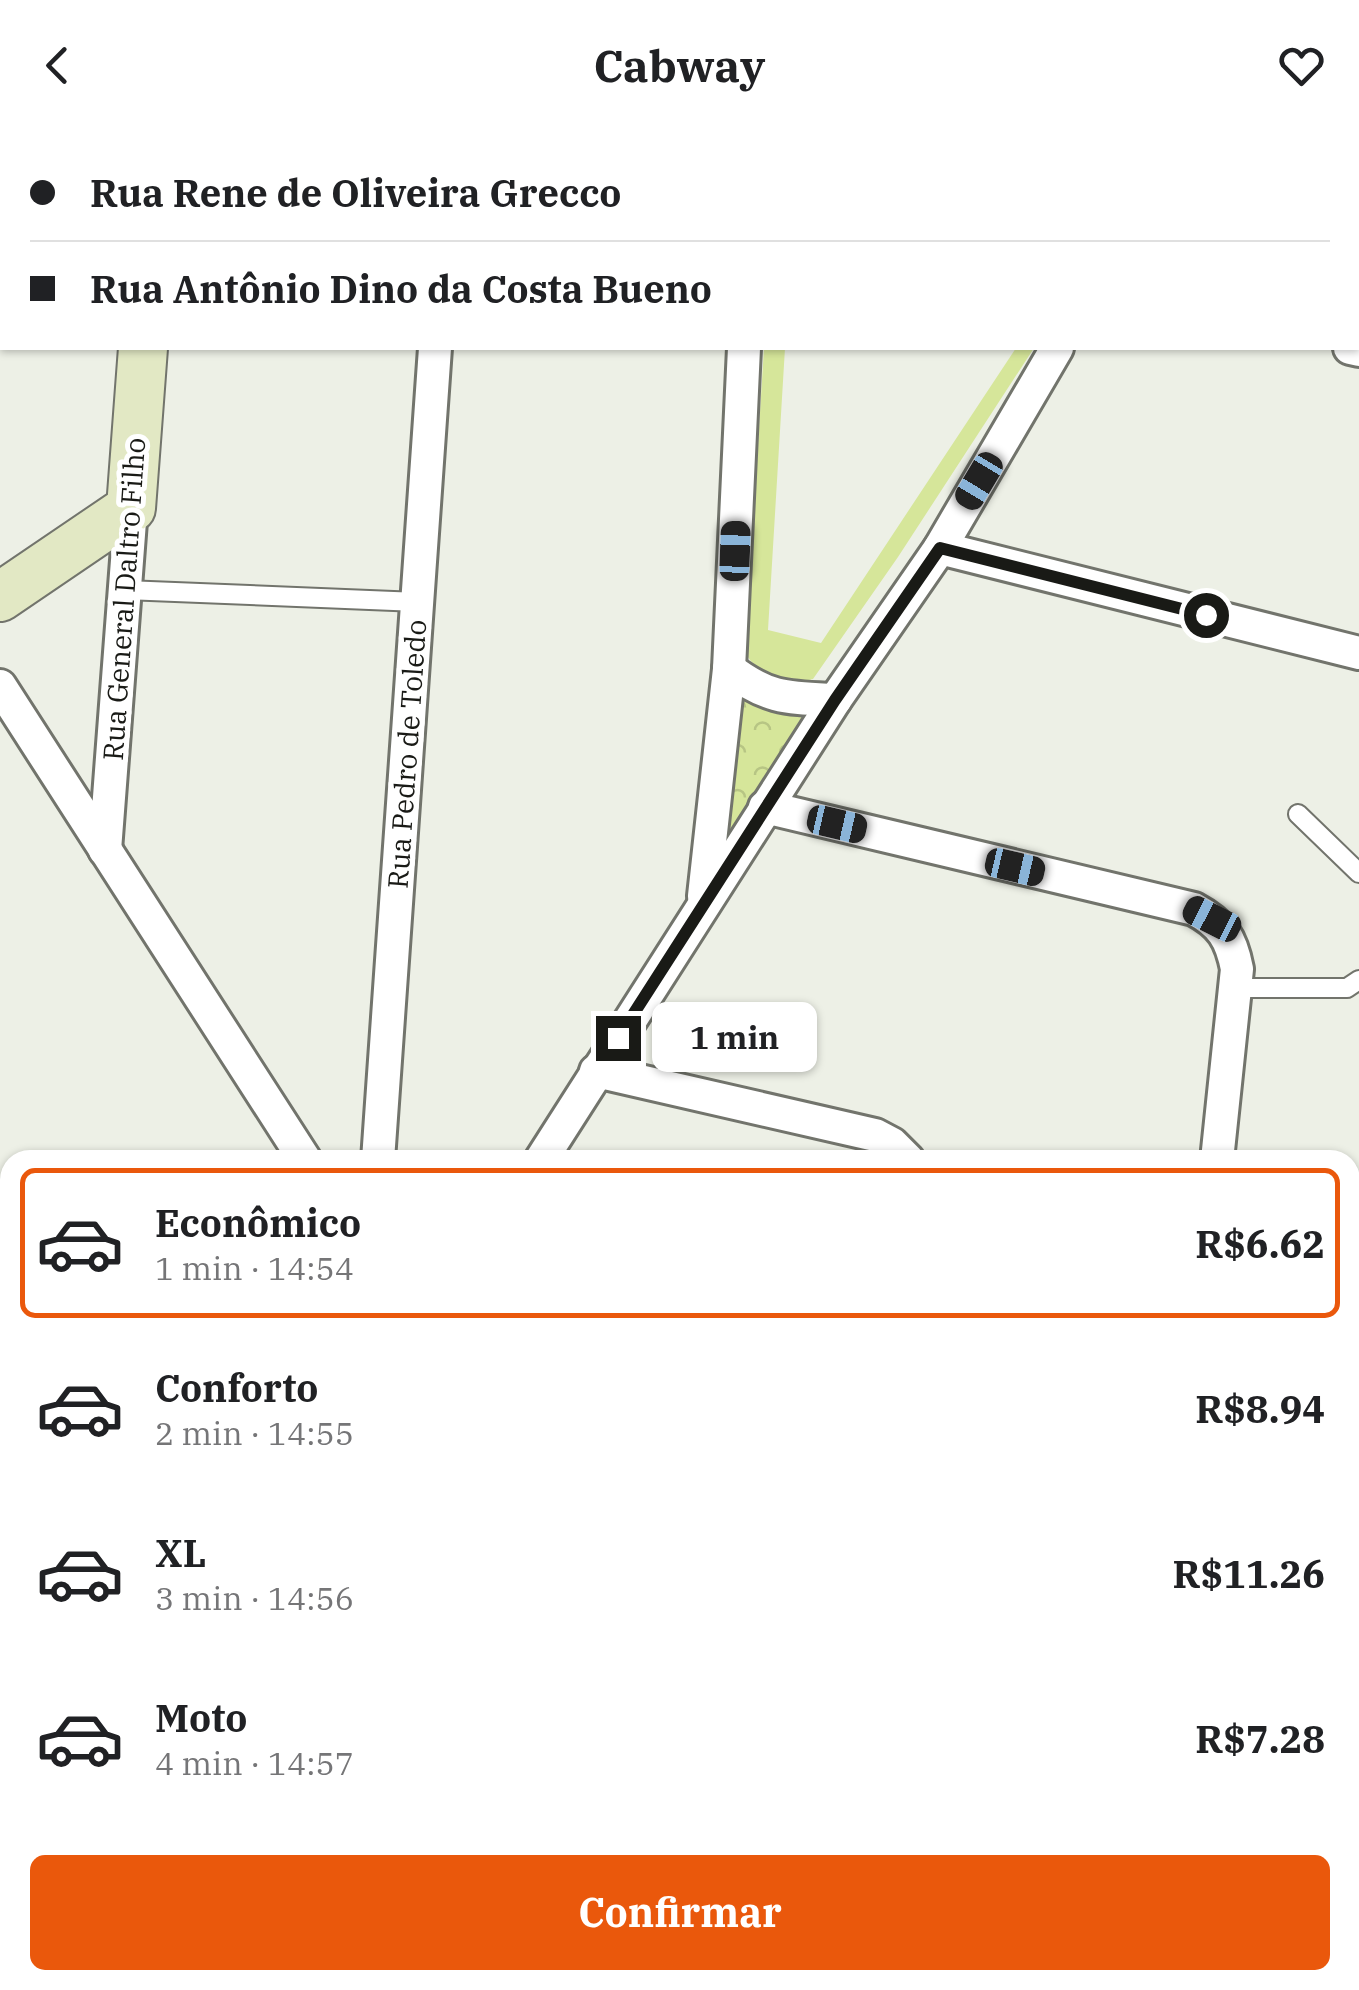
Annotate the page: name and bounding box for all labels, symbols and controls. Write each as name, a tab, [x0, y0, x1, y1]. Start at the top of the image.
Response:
text: Cabway	[594, 36, 765, 94]
icon: back	[30, 38, 85, 93]
icon: heart	[1274, 38, 1329, 93]
text: Rua Rene de Oliveira Grecco	[90, 168, 621, 217]
text: Rua Antônio Dino da Costa Bueno	[90, 264, 712, 313]
street label: Rua General Daltro Filho	[94, 436, 153, 762]
car	[951, 448, 1007, 514]
car	[719, 520, 751, 582]
route start	[1184, 593, 1229, 638]
street label: Rua Pedro de Toledo	[379, 618, 434, 890]
car	[804, 803, 870, 845]
car	[982, 846, 1048, 888]
car	[1178, 892, 1246, 946]
callout: 1 min	[653, 1003, 818, 1073]
route end	[596, 1016, 641, 1061]
text: 1 min	[690, 1016, 779, 1058]
icon: car	[35, 1198, 125, 1288]
text: Econômico	[155, 1198, 361, 1247]
text: R$6.62	[1195, 1219, 1325, 1268]
text: 1 min · 14:54	[155, 1247, 354, 1289]
icon: car	[35, 1363, 125, 1453]
text: Conforto	[155, 1363, 318, 1412]
text: R$8.94	[1195, 1384, 1325, 1433]
text: 2 min · 14:55	[155, 1412, 354, 1454]
icon: car	[35, 1528, 125, 1618]
text: XL	[155, 1528, 206, 1577]
text: R$11.26	[1173, 1549, 1325, 1598]
text: 3 min · 14:56	[155, 1577, 354, 1619]
icon: car	[35, 1693, 125, 1783]
text: Moto	[155, 1693, 247, 1742]
text: R$7.28	[1195, 1714, 1325, 1763]
text: 4 min · 14:57	[155, 1742, 354, 1784]
button: Confirmar	[30, 1855, 1330, 1970]

